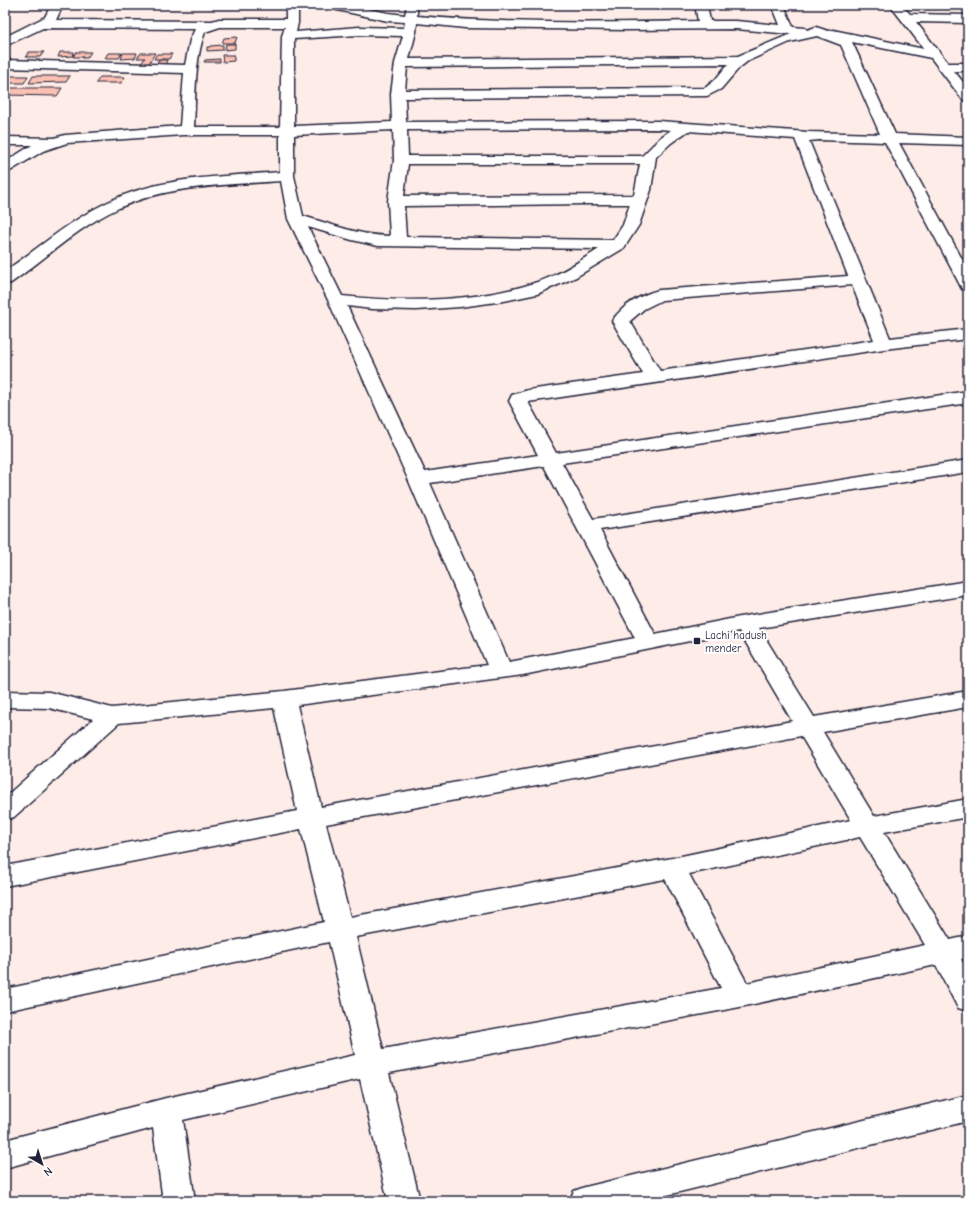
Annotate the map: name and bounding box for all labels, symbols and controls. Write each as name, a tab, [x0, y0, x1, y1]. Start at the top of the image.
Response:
place label: Lachi hadush mender	[705, 629, 767, 655]
marker: Lachi hadush mender	[692, 636, 702, 646]
north arrow	[22, 1144, 62, 1184]
text: N	[41, 1164, 55, 1179]

